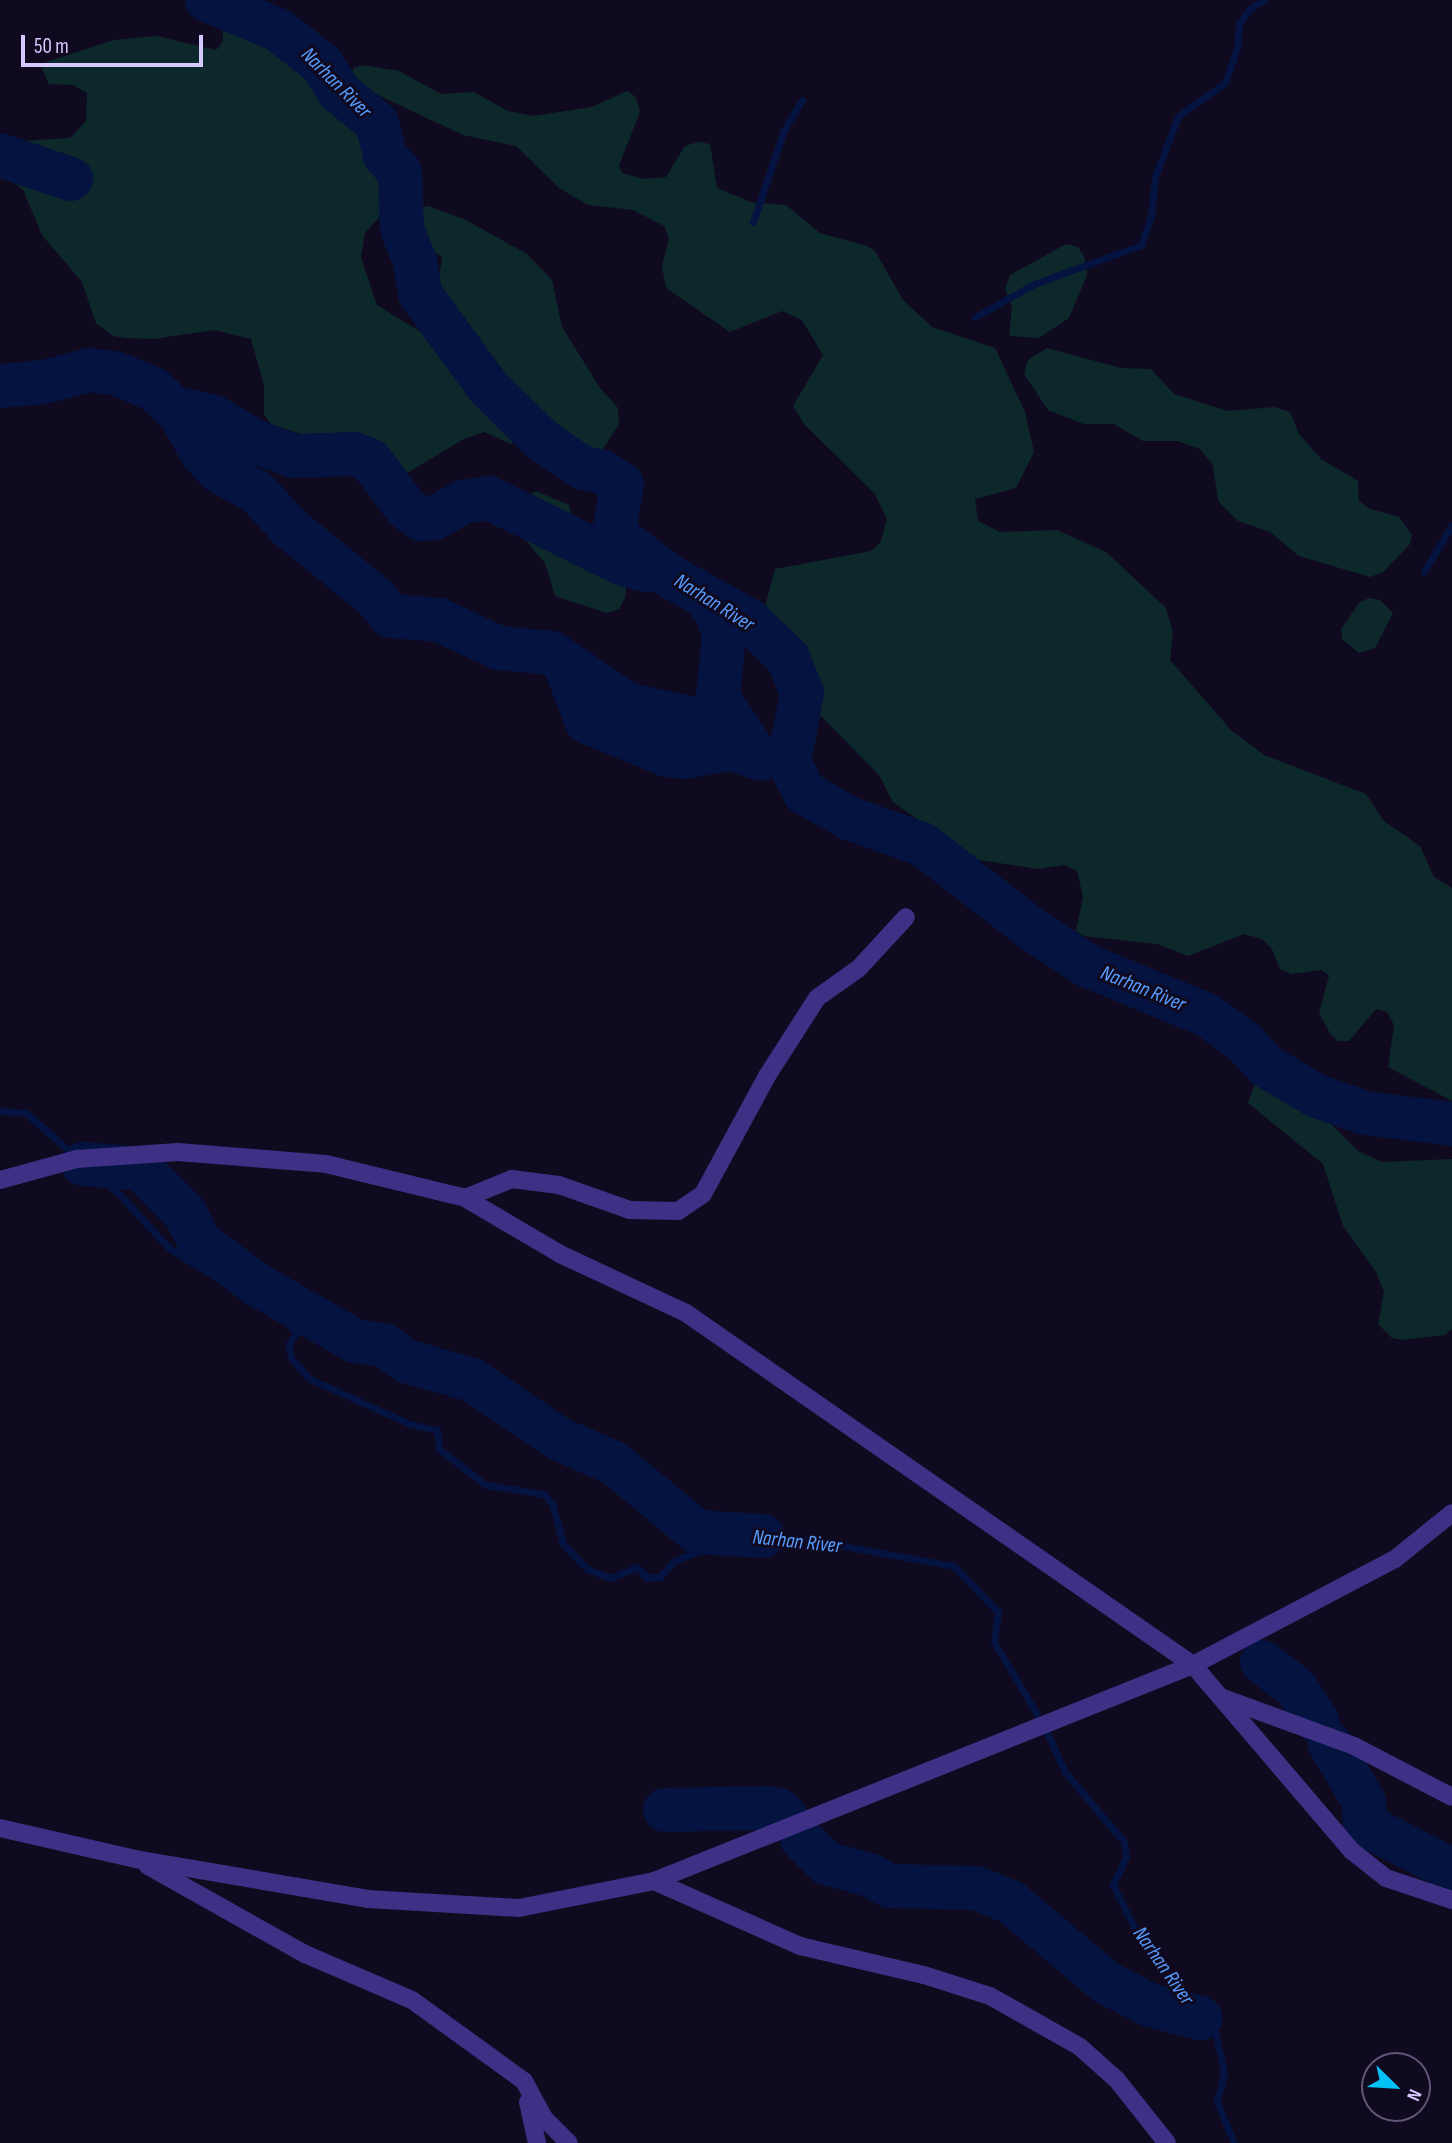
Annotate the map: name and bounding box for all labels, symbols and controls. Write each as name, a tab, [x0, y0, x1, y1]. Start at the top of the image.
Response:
scale bar	[24, 21, 206, 65]
text: 50 m	[34, 34, 69, 59]
water label: Narhan River	[295, 42, 377, 124]
water label: Narhan River	[669, 569, 759, 637]
water label: Narhan River	[1097, 961, 1189, 1017]
water label: Narhan River	[751, 1525, 843, 1559]
water label: Narhan River	[1127, 1922, 1199, 2010]
north arrow	[1361, 2052, 1431, 2122]
text: N	[1401, 2086, 1426, 2104]

